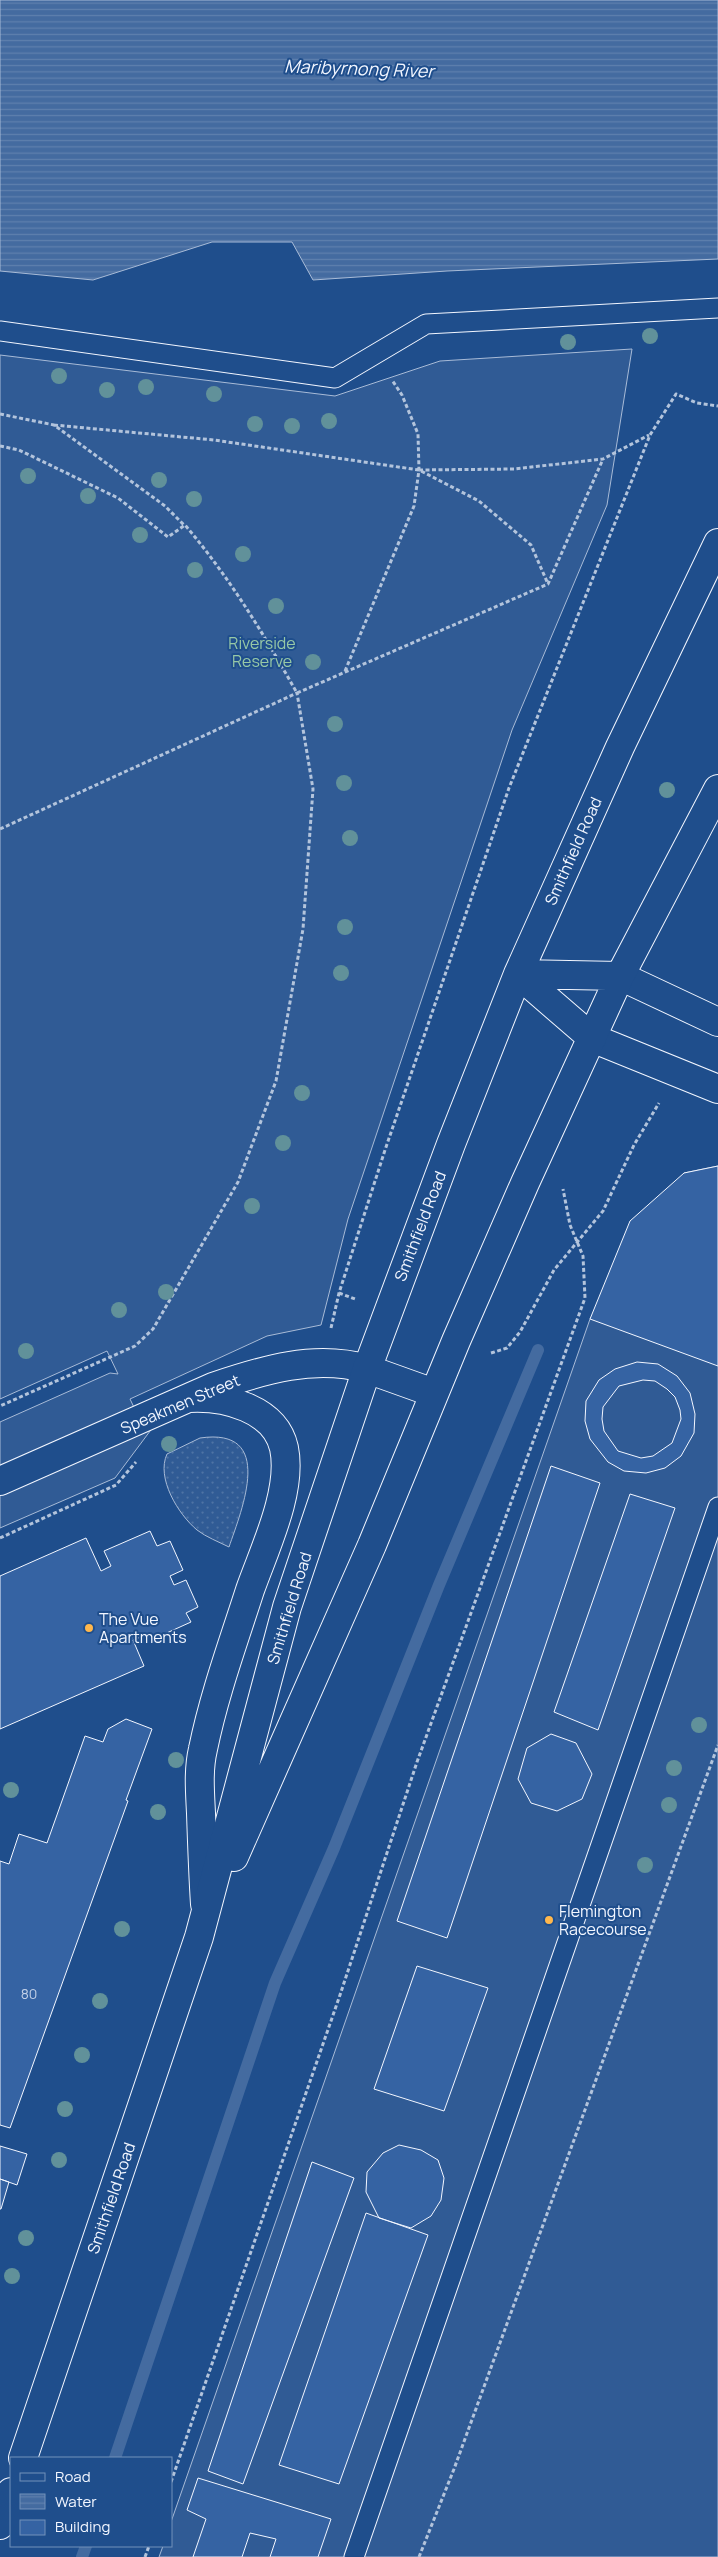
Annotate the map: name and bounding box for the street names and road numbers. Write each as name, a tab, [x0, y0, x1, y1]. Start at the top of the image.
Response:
street label: Smithfield Road	[539, 793, 607, 909]
street label: Smithfield Road	[389, 1168, 451, 1284]
street label: Speakmen Street	[117, 1369, 243, 1439]
street label: Smithfield Road	[261, 1549, 317, 1667]
street label: Smithfield Road	[82, 2139, 140, 2257]

